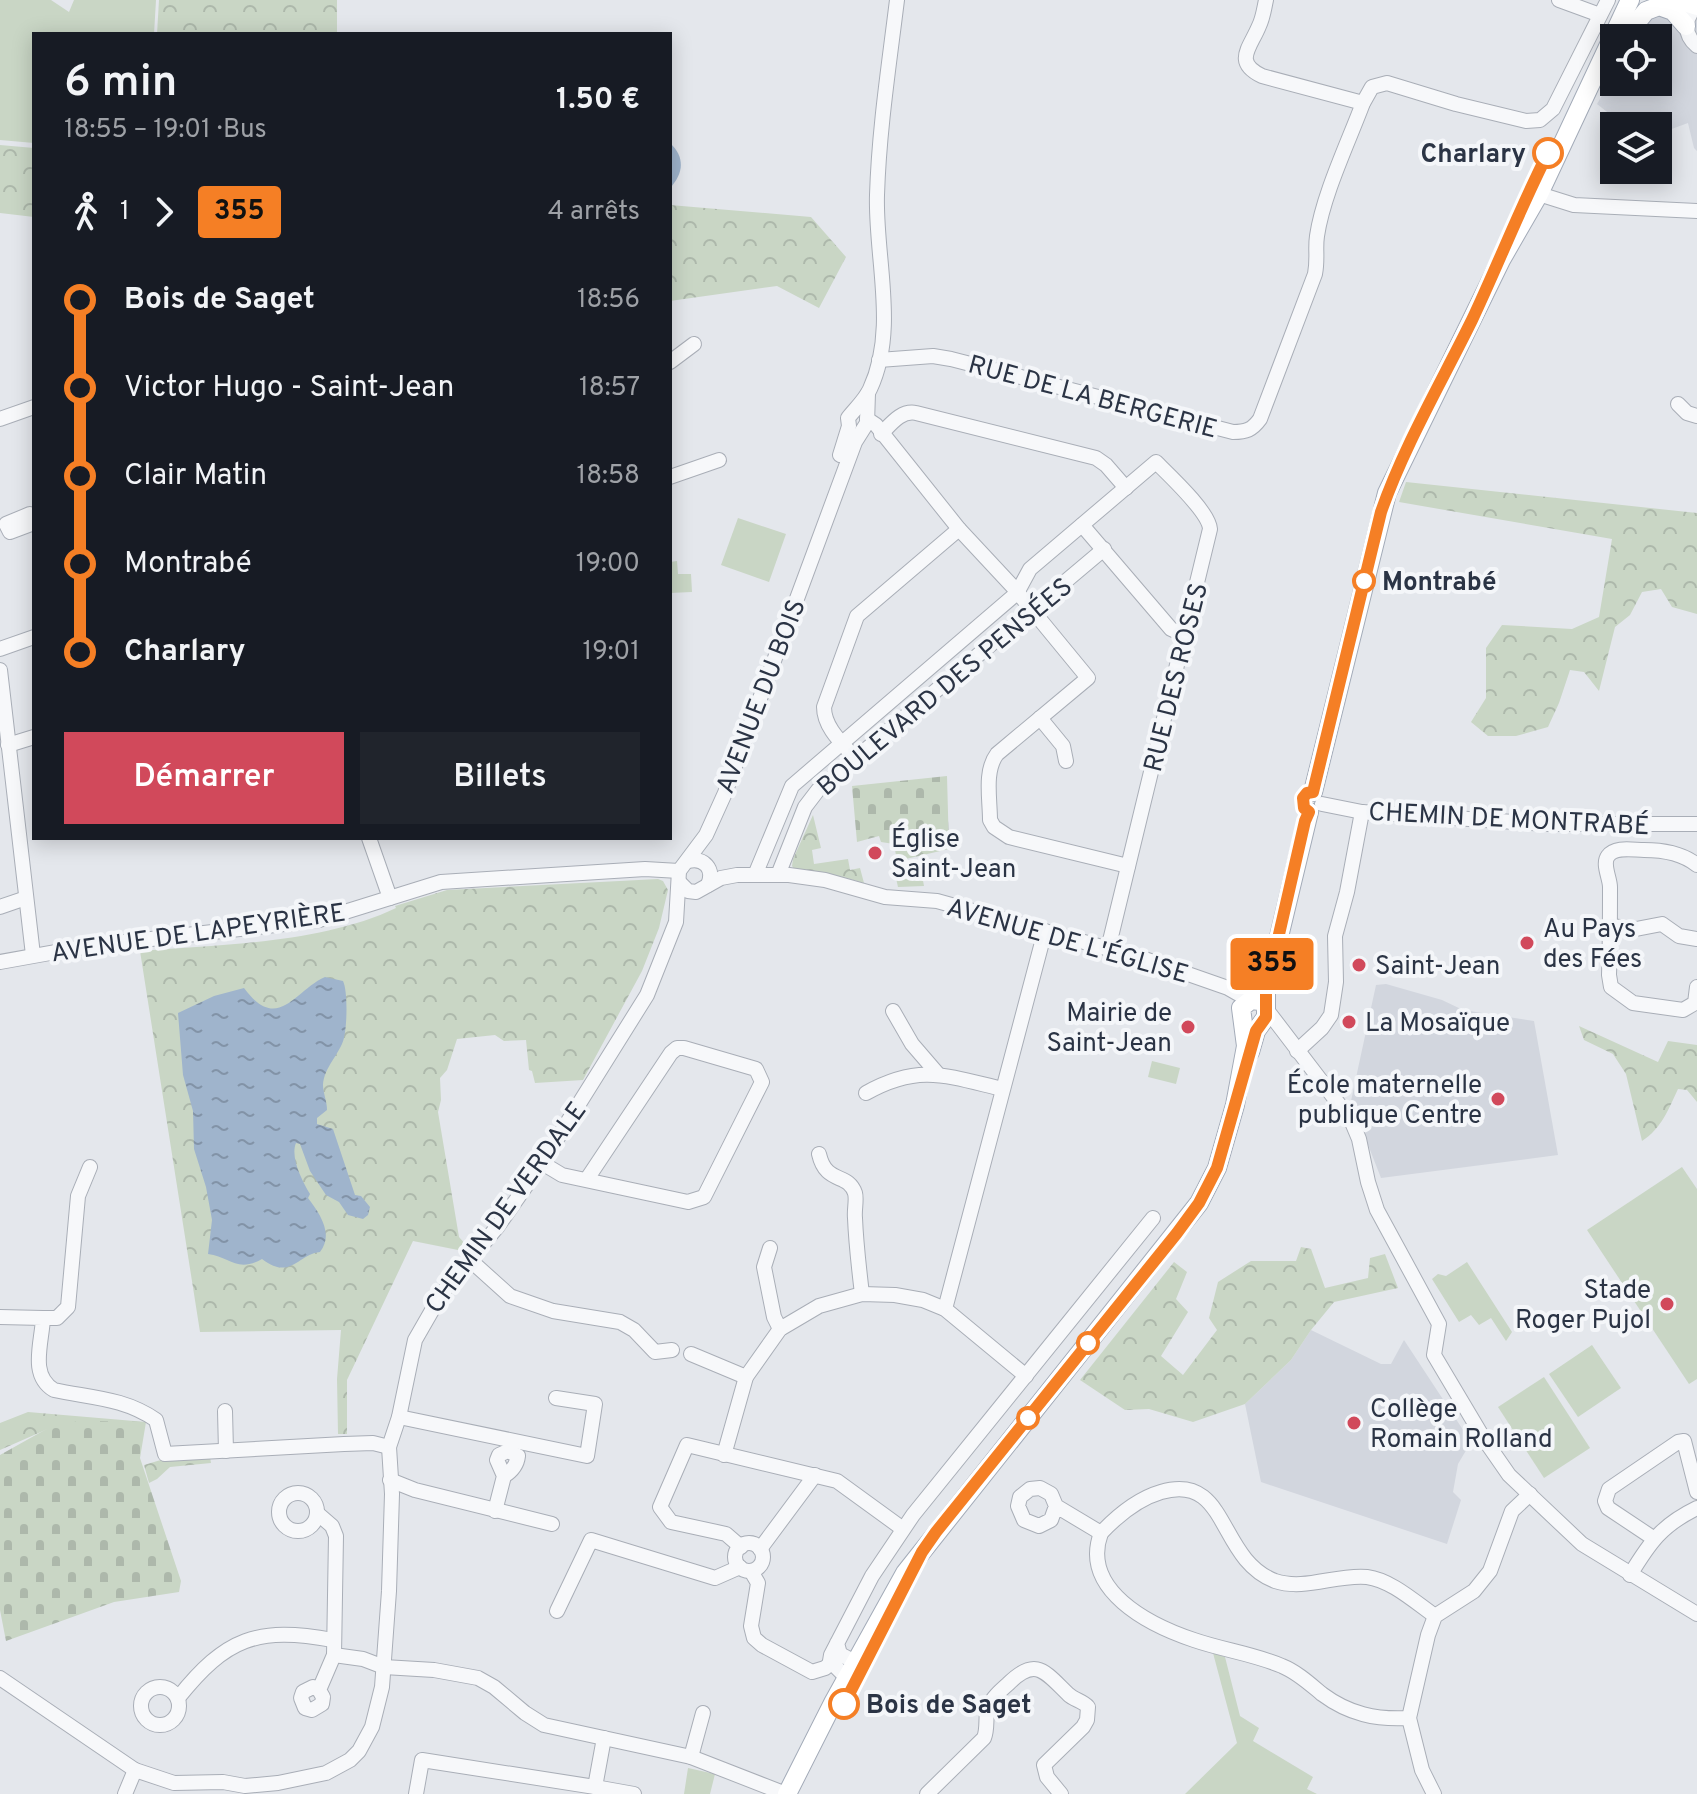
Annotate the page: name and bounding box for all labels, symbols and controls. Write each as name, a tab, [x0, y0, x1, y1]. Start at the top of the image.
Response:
map controls	[1600, 24, 1672, 184]
button: locate	[1600, 24, 1672, 96]
text: 6 min	[64, 56, 177, 112]
text: 1.50 €	[556, 82, 640, 119]
button: layers	[1600, 112, 1672, 184]
text: 18:55 – 19:01 · Bus	[64, 114, 267, 147]
marker: Charlary	[1533, 138, 1563, 168]
place label: Charlary	[1421, 139, 1526, 172]
icon: walk	[64, 190, 108, 234]
icon: forward	[142, 190, 186, 234]
text: 355	[214, 194, 265, 230]
text: 1	[120, 196, 130, 229]
text: 4 arrêts	[548, 196, 640, 229]
text: Bois de Saget	[124, 282, 315, 319]
text: 18:56	[577, 284, 640, 317]
street label: RUE DE LA BERGERIE	[964, 349, 1220, 448]
text: Victor Hugo - Saint-Jean	[124, 370, 454, 407]
text: 18:57	[579, 372, 640, 405]
text: Clair Matin	[124, 458, 267, 495]
text: 18:58	[577, 460, 640, 493]
text: Montrabé	[124, 546, 252, 583]
text: 19:00	[576, 548, 640, 581]
place label: Montrabé	[1382, 567, 1496, 600]
street label: BOULEVARD DES PENSÉES	[810, 570, 1080, 804]
marker: Montrabé	[1353, 570, 1375, 592]
street label: RUE DES ROSES	[1138, 580, 1217, 776]
street label: AVENUE DU BOIS	[710, 595, 815, 799]
text: Charlary	[124, 634, 246, 671]
text: 19:01	[583, 636, 640, 669]
button: Démarrer	[64, 732, 344, 824]
button: Billets	[360, 732, 640, 824]
street label: CHEMIN DE MONTRABÉ	[1368, 795, 1650, 844]
place label: Église Saint-Jean	[891, 822, 1017, 887]
marker: Église Saint-Jean	[866, 844, 884, 862]
street label: AVENUE DE L'ÉGLISE	[942, 890, 1193, 993]
street label: AVENUE DE LAPEYRIÈRE	[49, 895, 348, 971]
place label: Au Pays des Fées	[1543, 914, 1642, 977]
marker: Au Pays des Fées	[1518, 934, 1536, 952]
line badge: 355	[1226, 938, 1318, 990]
text: 355	[1246, 946, 1298, 982]
place label: Saint-Jean	[1375, 951, 1501, 984]
marker: Saint-Jean	[1350, 956, 1368, 974]
place label: Mairie de Saint-Jean	[1046, 998, 1172, 1061]
place label: La Mosaïque	[1365, 1008, 1510, 1041]
marker: La Mosaïque	[1340, 1013, 1358, 1031]
marker: Mairie de Saint-Jean	[1179, 1018, 1197, 1036]
place label: École maternelle publique Centre	[1287, 1068, 1482, 1133]
marker: École maternelle publique Centre	[1489, 1090, 1507, 1108]
street label: CHEMIN DE VERDALE	[419, 1096, 595, 1321]
place label: Stade Roger Pujol	[1515, 1275, 1651, 1338]
marker: Stade Roger Pujol	[1658, 1295, 1676, 1313]
unlabelled marker	[1077, 1332, 1099, 1354]
place label: Collège Romain Rolland	[1370, 1394, 1553, 1457]
unlabelled marker	[1017, 1407, 1039, 1429]
marker: Collège Romain Rolland	[1345, 1414, 1363, 1432]
marker: Bois de Saget	[829, 1689, 859, 1719]
place label: Bois de Saget	[866, 1690, 1031, 1723]

